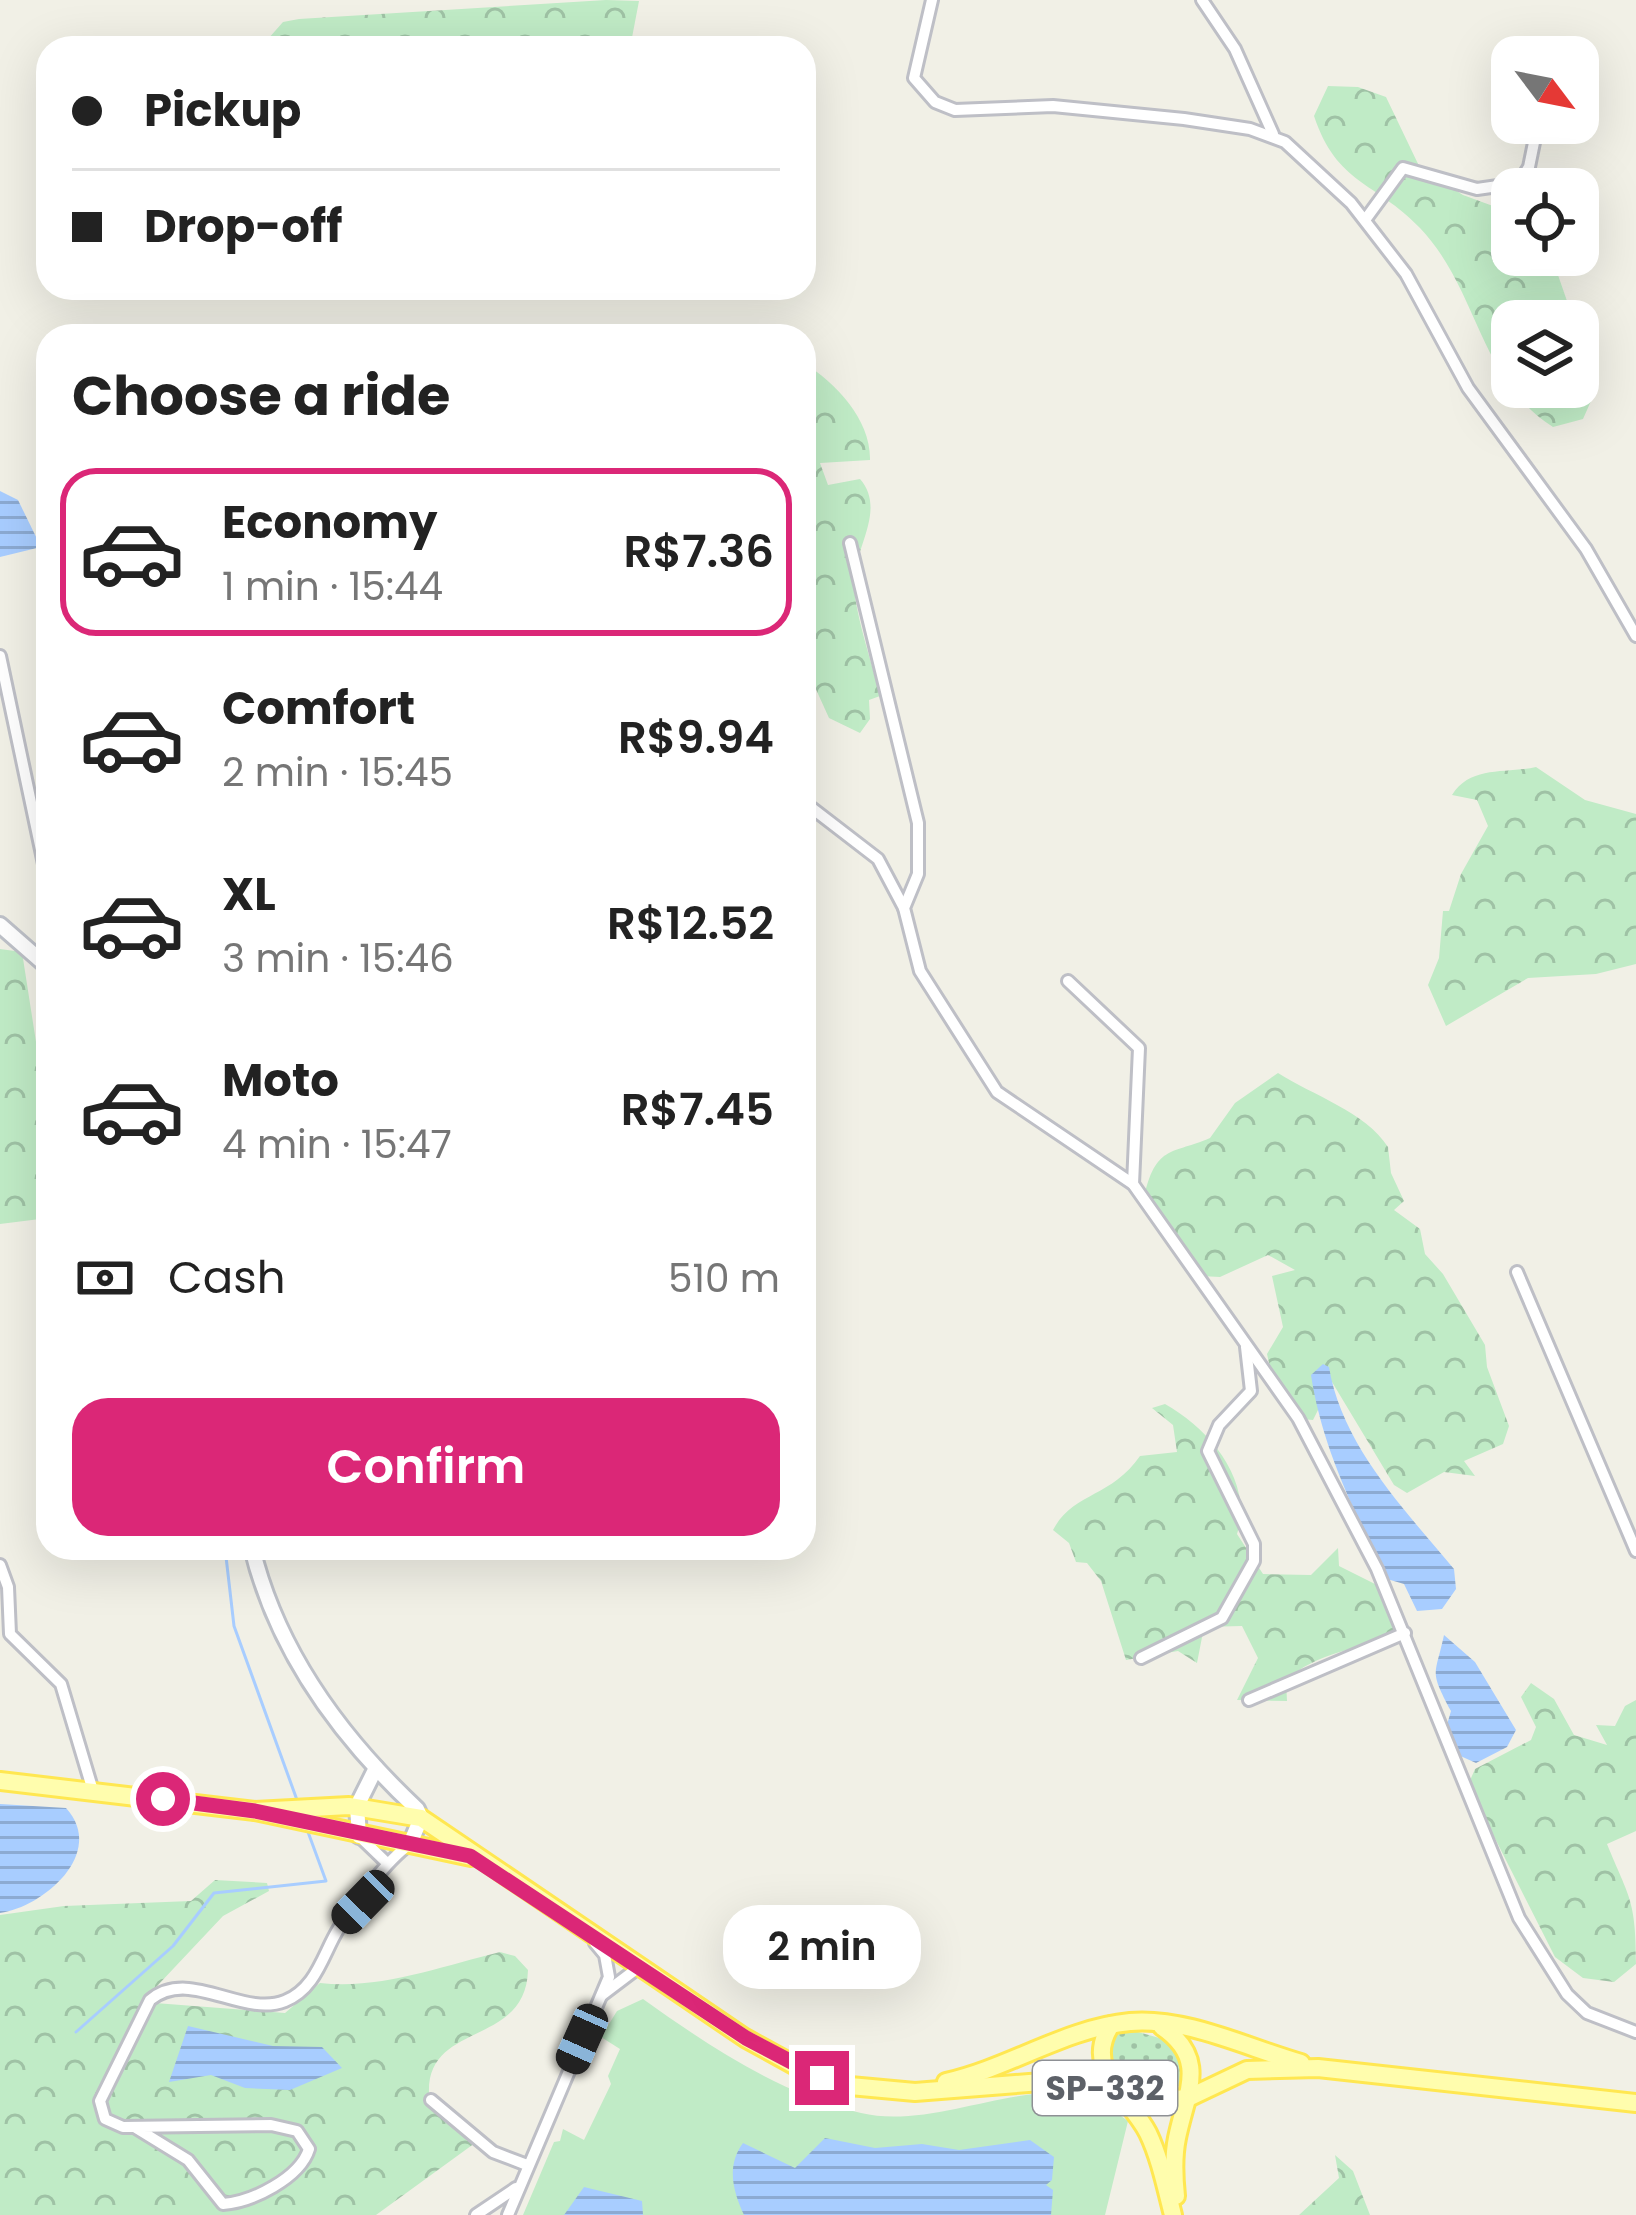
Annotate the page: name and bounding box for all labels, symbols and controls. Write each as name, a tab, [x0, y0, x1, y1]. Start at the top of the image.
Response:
north arrow	[1491, 36, 1599, 144]
map controls	[1491, 36, 1599, 408]
text: Pickup	[144, 79, 301, 142]
button: locate	[1491, 168, 1599, 276]
text: Drop-off	[144, 195, 342, 258]
button: layers	[1491, 300, 1599, 408]
text: Choose a ride	[72, 358, 450, 434]
text: Economy	[222, 491, 437, 554]
icon: car	[78, 498, 186, 606]
text: R$7.36	[624, 520, 774, 583]
text: 1 min · 15:44	[222, 559, 443, 614]
text: Comfort	[222, 677, 415, 740]
icon: car	[78, 684, 186, 792]
text: R$9.94	[618, 706, 774, 769]
text: 2 min · 15:45	[222, 745, 453, 800]
text: XL	[222, 863, 276, 926]
icon: car	[78, 870, 186, 978]
text: R$12.52	[607, 892, 774, 955]
text: 3 min · 15:46	[222, 931, 454, 986]
text: Moto	[222, 1049, 339, 1112]
icon: car	[78, 1056, 186, 1164]
text: R$7.45	[621, 1078, 774, 1141]
text: 4 min · 15:47	[222, 1117, 452, 1172]
icon: cash	[72, 1245, 138, 1311]
text: Cash	[168, 1246, 285, 1309]
text: 510 m	[668, 1251, 780, 1306]
button: Confirm	[72, 1398, 780, 1536]
route start	[136, 1772, 190, 1826]
car	[325, 1864, 401, 1940]
callout: 2 min	[723, 1904, 921, 1988]
text: 2 min	[767, 1919, 877, 1974]
car	[551, 1999, 613, 2079]
route end	[795, 2051, 849, 2105]
road number: SP-332	[1033, 2061, 1177, 2115]

